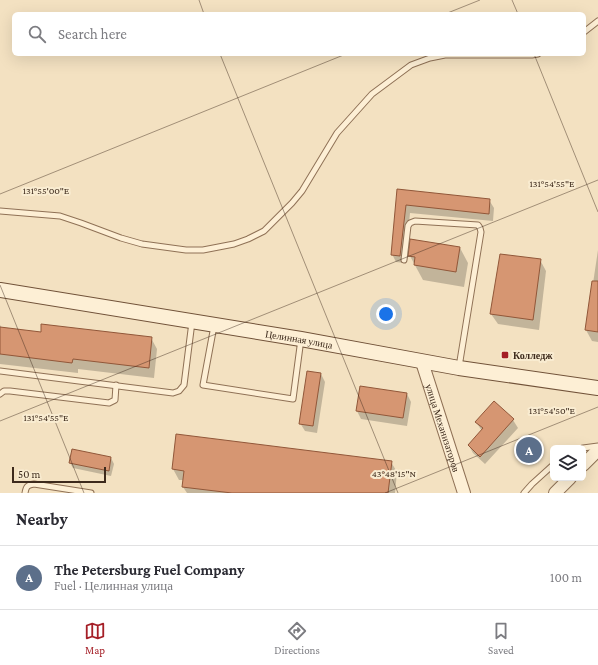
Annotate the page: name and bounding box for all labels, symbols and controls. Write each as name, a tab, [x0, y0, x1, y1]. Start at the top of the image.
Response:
search box	[12, 12, 586, 56]
icon: search	[26, 23, 48, 45]
text: Search here	[58, 26, 127, 42]
text: 131°54'55"E	[530, 178, 575, 189]
text: 131°55'00"E	[23, 185, 70, 196]
your location	[376, 304, 396, 324]
street label: Целинная улица	[264, 328, 334, 350]
marker: Колледж	[500, 350, 510, 360]
place label: Колледж	[513, 350, 553, 361]
street label: улица Механизаторов	[424, 382, 462, 473]
text: 131°54'50"E	[529, 405, 575, 416]
text: 131°54'55"E	[24, 412, 69, 423]
pin: A	[516, 435, 542, 465]
map controls	[550, 445, 586, 481]
button: layers	[550, 445, 586, 481]
scale bar	[12, 465, 106, 484]
text: 50 m	[18, 468, 40, 480]
text: 43°48'15"N	[372, 468, 417, 479]
text: Nearby	[16, 510, 68, 529]
text: The Petersburg Fuel Company	[54, 562, 245, 578]
text: A	[25, 570, 33, 585]
text: 100 m	[550, 570, 582, 585]
text: Fuel · Целинная улица	[54, 578, 173, 593]
tab: Map	[84, 620, 106, 656]
tab: Directions	[274, 620, 320, 656]
tab: Saved	[488, 620, 514, 656]

